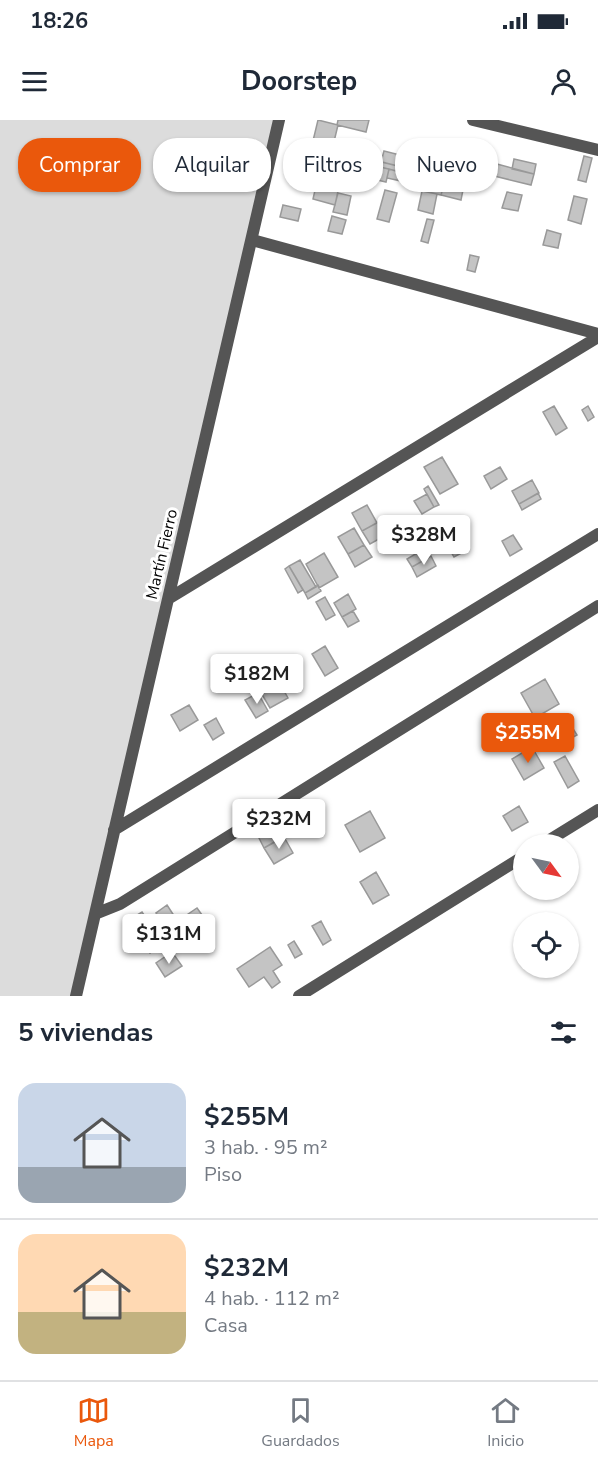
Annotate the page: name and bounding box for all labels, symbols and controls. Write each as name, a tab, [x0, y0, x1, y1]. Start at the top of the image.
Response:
text: 18:26	[30, 6, 88, 36]
text: Doorstep	[241, 63, 357, 100]
icon: menu	[18, 65, 51, 98]
icon: person	[547, 65, 580, 98]
chip: Comprar	[18, 138, 141, 192]
chip: Alquilar	[153, 138, 271, 192]
chip: Filtros	[283, 138, 383, 192]
chip: Nuevo	[395, 138, 498, 192]
street label: Martín Fierro	[141, 507, 183, 602]
pin: $328M	[382, 515, 466, 566]
text: $328M	[391, 521, 457, 548]
pin: $182M	[215, 654, 299, 705]
text: $182M	[224, 660, 290, 687]
pin: $255M	[486, 713, 570, 764]
text: $255M	[495, 719, 561, 746]
pin: $232M	[237, 799, 321, 850]
text: $232M	[246, 805, 312, 832]
north arrow	[513, 834, 579, 900]
map controls	[513, 834, 579, 978]
button: locate	[513, 912, 579, 978]
pin: $131M	[127, 914, 211, 965]
text: $131M	[136, 920, 202, 947]
text: 5 viviendas	[18, 1015, 153, 1050]
icon: filters	[547, 1016, 580, 1049]
text: $255M	[204, 1099, 289, 1134]
icon: home	[66, 1107, 138, 1179]
text: 3 hab. · 95 m²	[204, 1134, 328, 1161]
text: Piso	[204, 1161, 242, 1188]
text: $232M	[204, 1250, 289, 1285]
icon: home	[66, 1258, 138, 1330]
text: 4 hab. · 112 m²	[204, 1285, 340, 1312]
text: Casa	[204, 1312, 248, 1339]
tab: Mapa	[74, 1394, 114, 1452]
tab: Guardados	[261, 1394, 340, 1452]
tab: Inicio	[487, 1394, 524, 1452]

